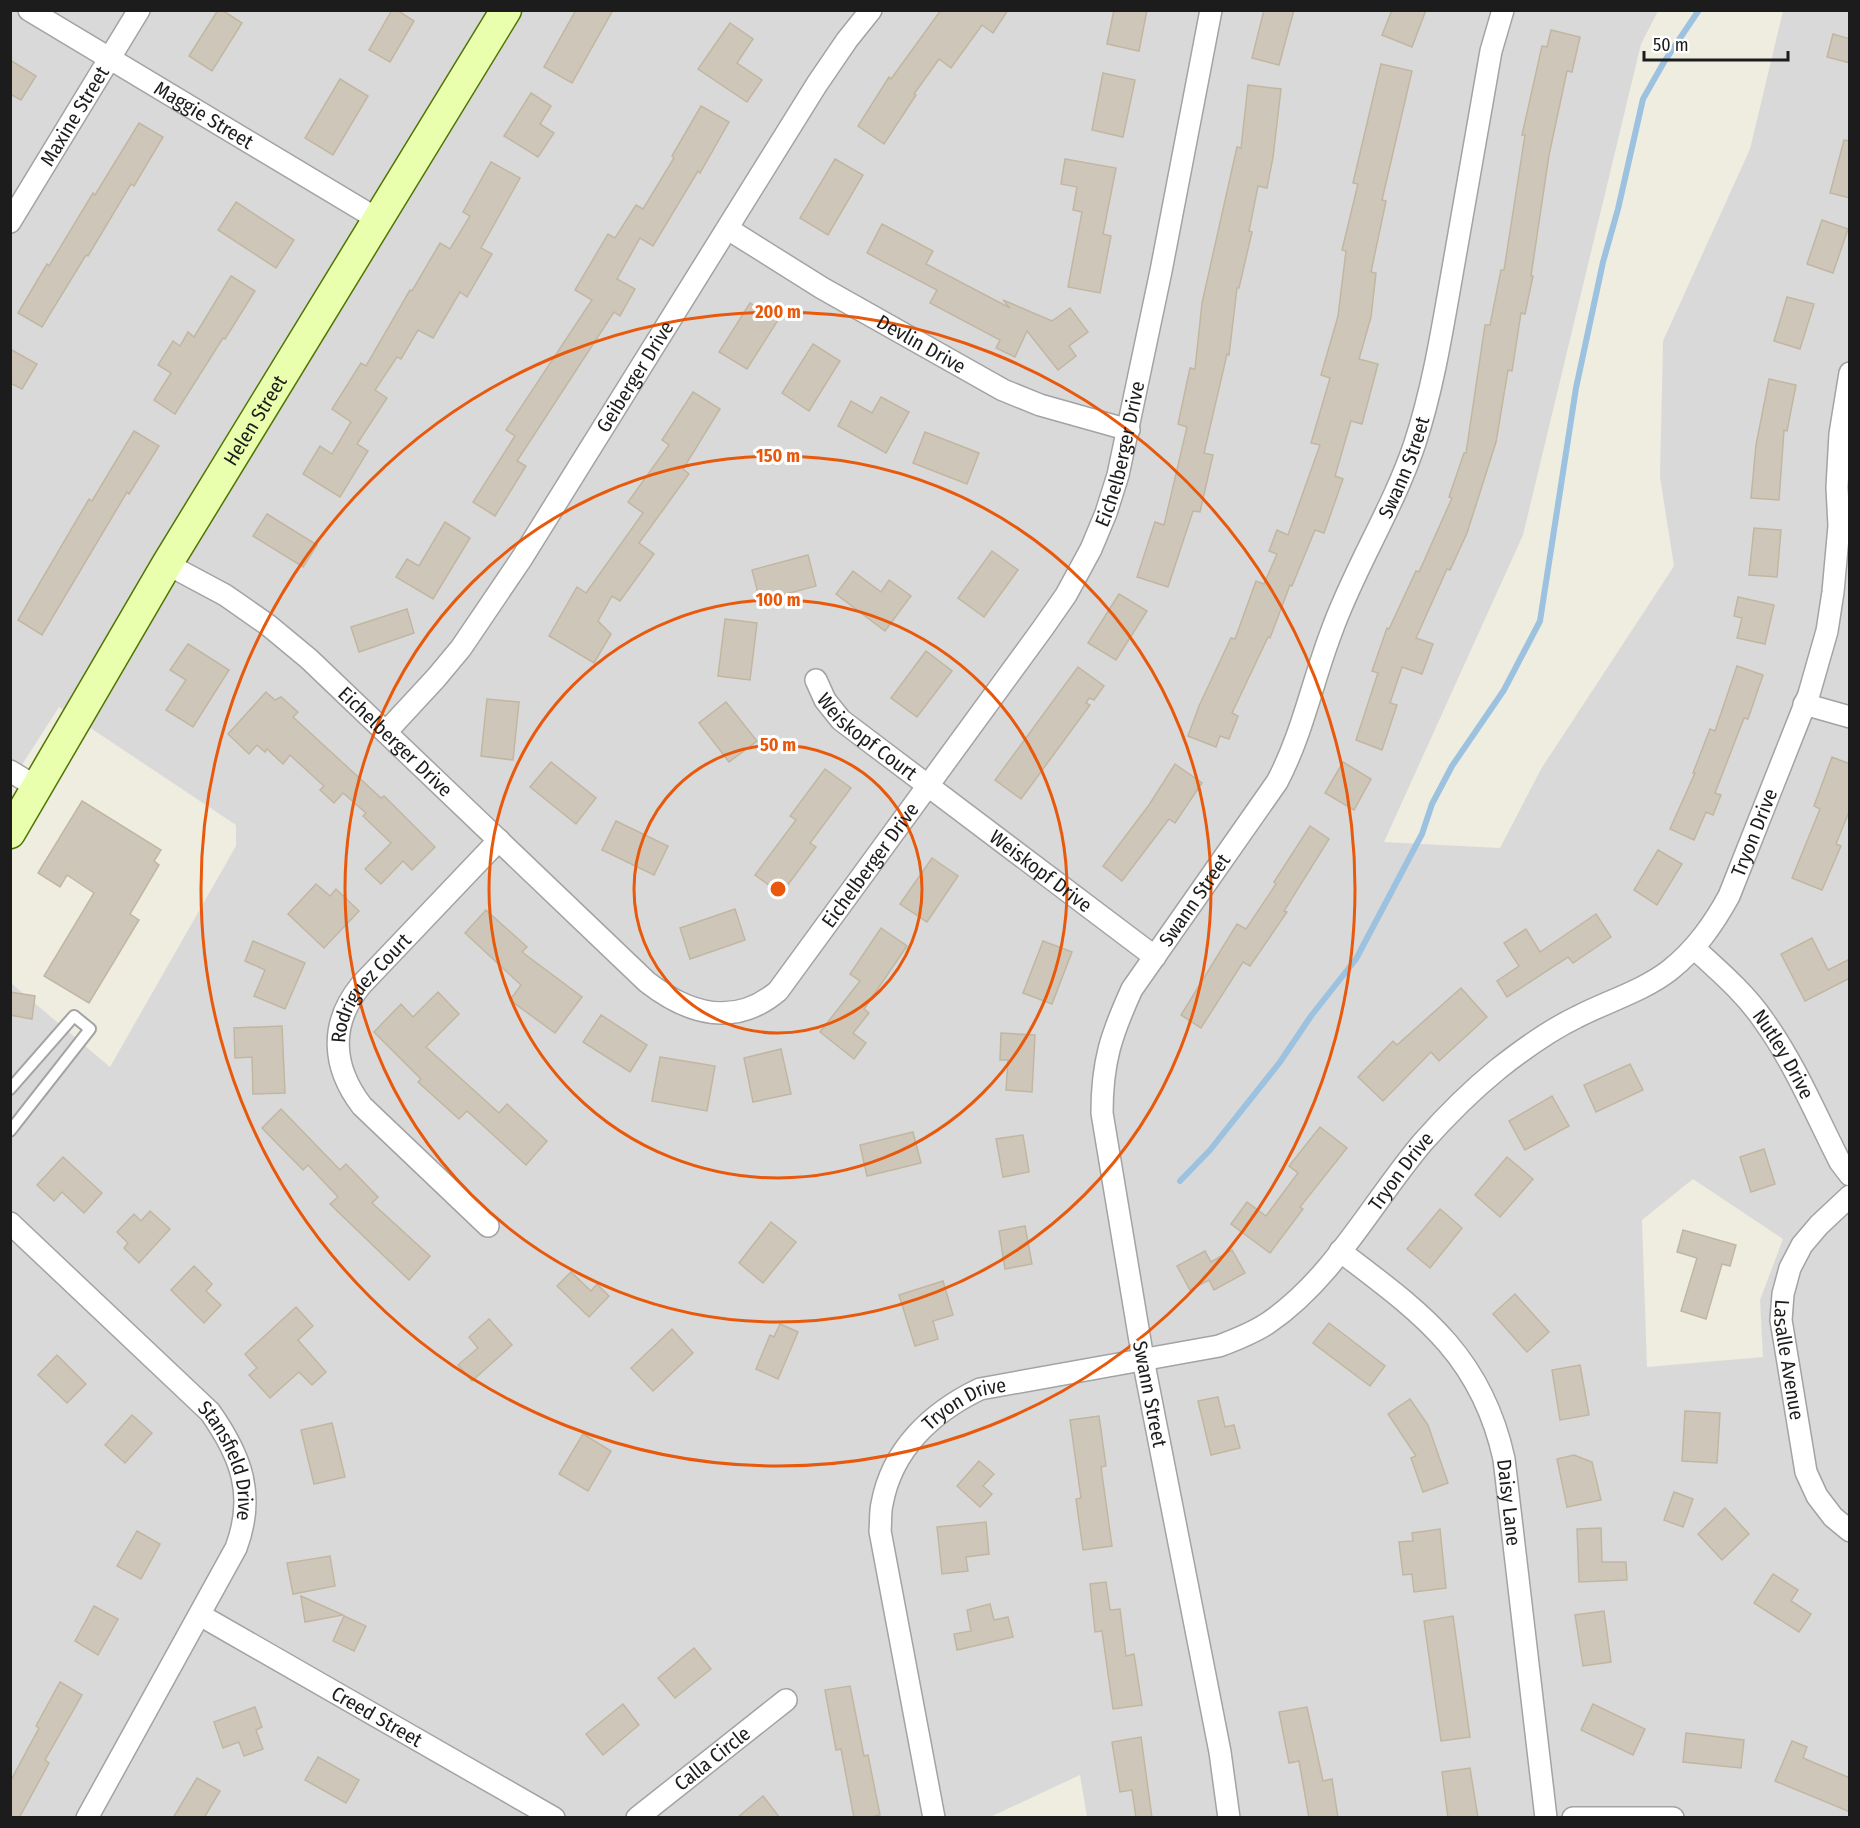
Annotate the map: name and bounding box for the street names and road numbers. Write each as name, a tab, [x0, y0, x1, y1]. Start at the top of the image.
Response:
street label: Maxine Street	[35, 62, 114, 170]
street label: Maggie Street	[150, 76, 258, 154]
street label: Devlin Drive	[873, 309, 970, 379]
street label: Geiberger Drive	[591, 317, 679, 437]
street label: Helen Street	[218, 370, 292, 470]
street label: Eichelberger Drive	[1090, 379, 1149, 530]
street label: Swann Street	[1373, 413, 1435, 522]
street label: Eichelberger Drive	[333, 681, 458, 802]
street label: Weiskopf Court	[812, 688, 922, 785]
street label: Tryon Drive	[1726, 785, 1782, 880]
street label: Eichelberger Drive	[816, 798, 924, 932]
street label: Weiskopf Drive	[985, 825, 1097, 917]
street label: Swann Street	[1154, 849, 1235, 951]
street label: Rodriguez Court	[326, 928, 416, 1044]
street label: Nutley Drive	[1748, 1005, 1819, 1103]
street label: Tryon Drive	[1363, 1127, 1438, 1215]
street label: Lasalle Avenue	[1769, 1299, 1809, 1422]
street label: Swann Street	[1128, 1339, 1172, 1450]
street label: Tryon Drive	[917, 1373, 1008, 1435]
street label: Stansfield Drive	[193, 1395, 257, 1522]
street label: Daisy Lane	[1492, 1458, 1526, 1547]
street label: Creed Street	[327, 1681, 427, 1752]
street label: Calla Circle	[670, 1721, 755, 1796]

